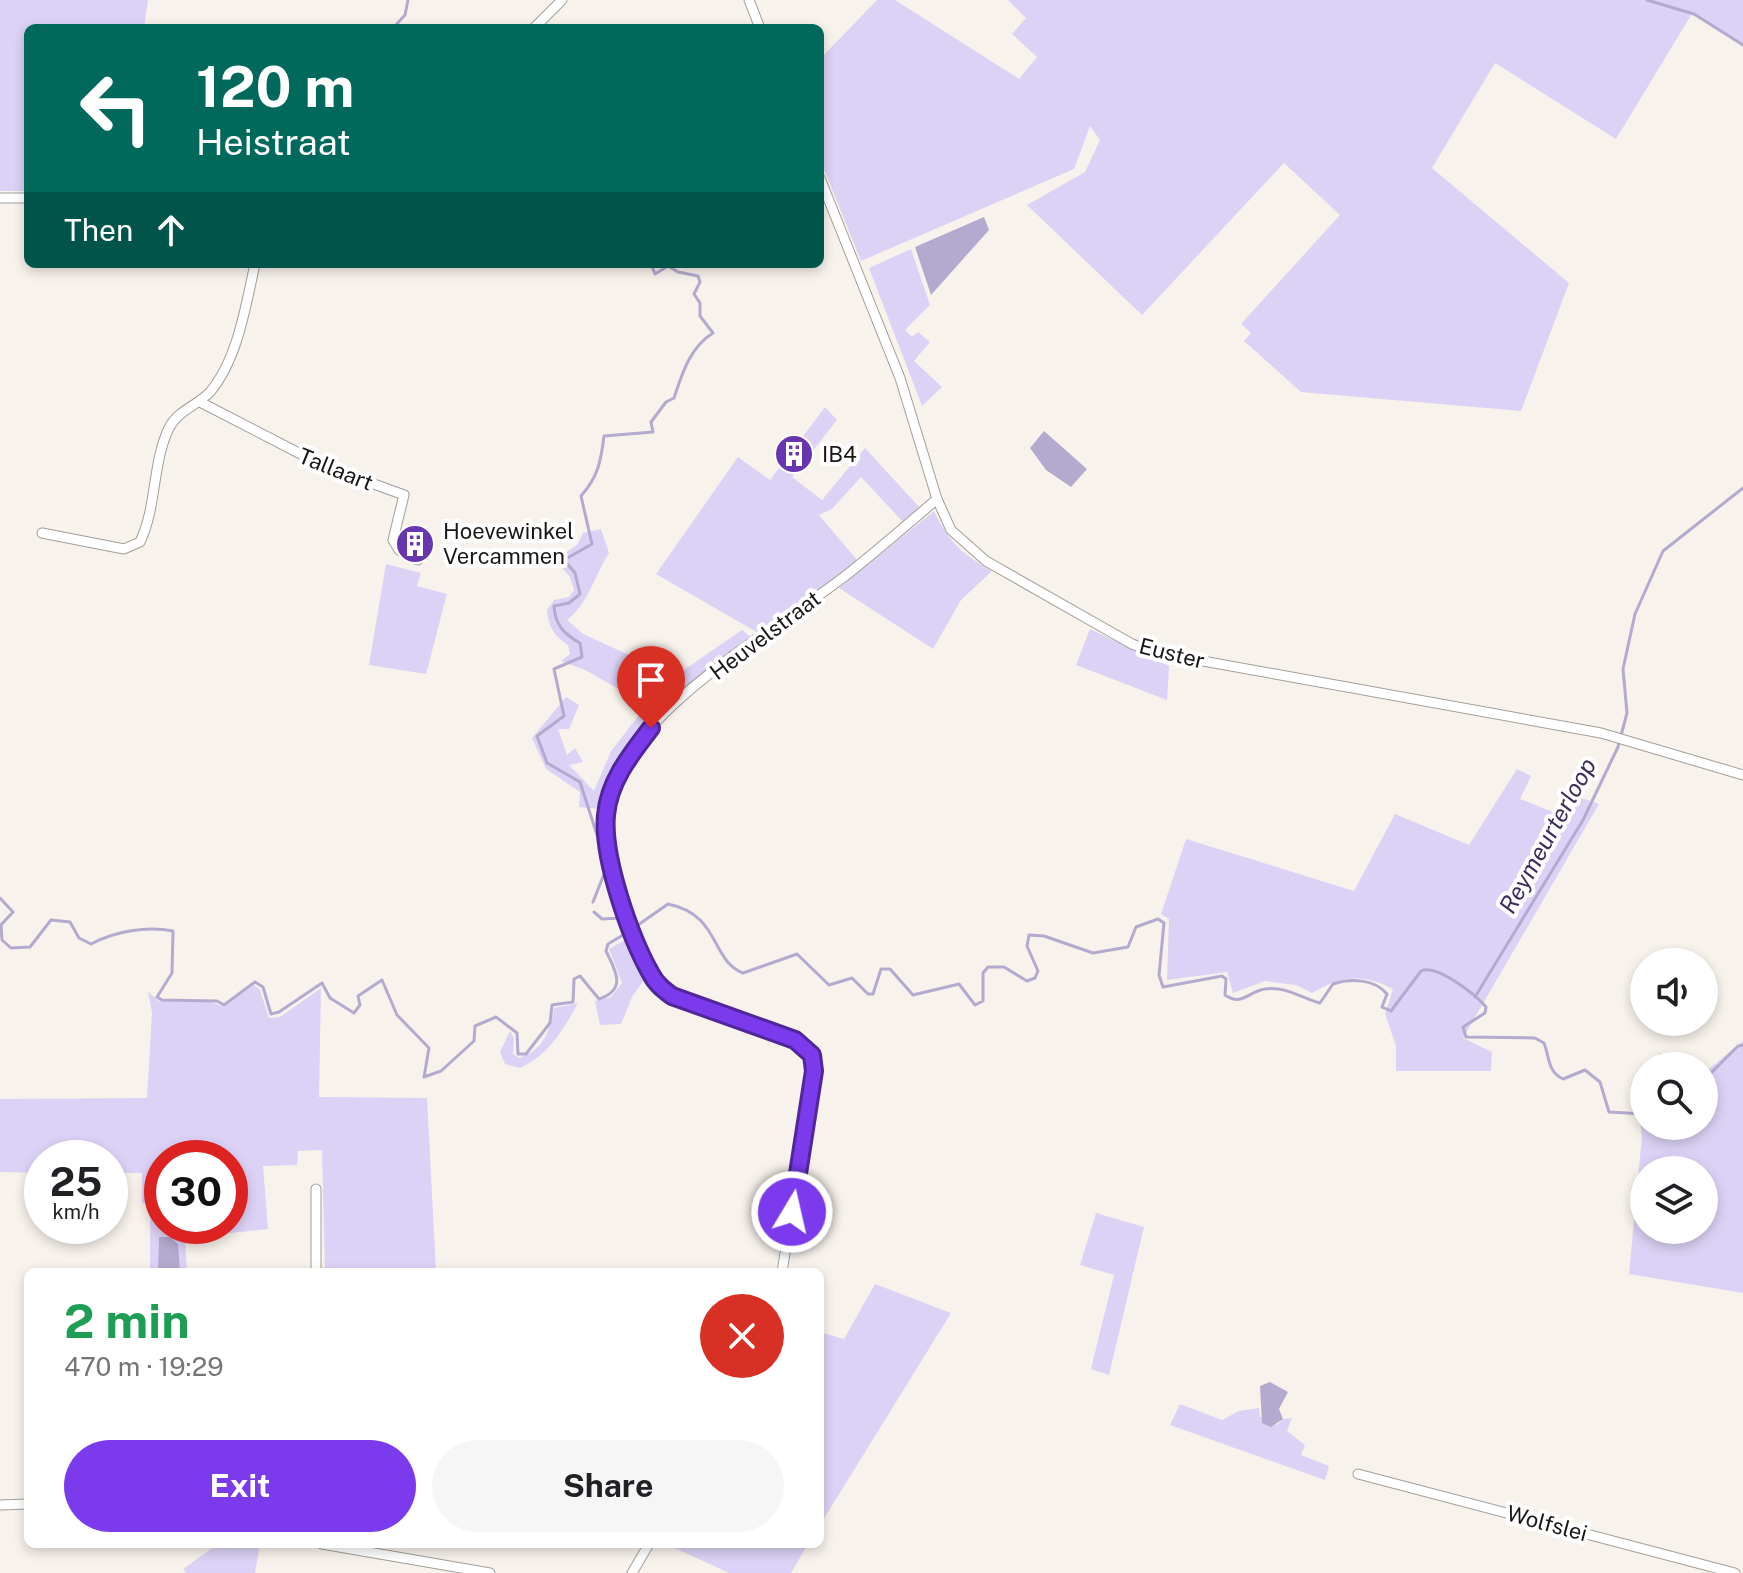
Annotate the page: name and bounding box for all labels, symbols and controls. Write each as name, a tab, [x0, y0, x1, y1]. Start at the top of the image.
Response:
text: 120 m	[196, 54, 354, 120]
icon: left	[64, 56, 168, 160]
text: Heistraat	[196, 121, 351, 163]
icon: ahead	[149, 208, 193, 252]
text: Then	[64, 212, 133, 248]
building icon: IB4	[773, 433, 815, 475]
place label: IB4	[822, 441, 857, 467]
street label: Tallaart	[295, 442, 377, 496]
place label: Hoevewinkel Vercammen	[443, 518, 574, 569]
building icon: Hoevewinkel Vercammen	[394, 523, 436, 565]
street label: Heuvelstraat	[705, 585, 825, 685]
street label: Euster	[1137, 632, 1207, 674]
pin	[617, 646, 685, 728]
icon: arrive	[629, 658, 673, 702]
water label: Reymeurterloop	[1493, 753, 1601, 918]
map controls	[1630, 948, 1718, 1244]
button: sound	[1630, 948, 1718, 1036]
button: search	[1630, 1052, 1718, 1140]
speed limit sign: 30	[144, 1140, 248, 1244]
button: layers	[1630, 1156, 1718, 1244]
text: 25	[50, 1158, 102, 1205]
position arrow	[750, 1170, 834, 1254]
text: km/h	[52, 1200, 100, 1224]
text: 2 min	[64, 1292, 190, 1349]
button: close	[700, 1294, 784, 1378]
text: 470 m · 19:29	[64, 1351, 224, 1382]
button: Exit	[64, 1440, 416, 1532]
button: Share	[432, 1440, 784, 1532]
street label: Wolfslei	[1504, 1500, 1590, 1546]

